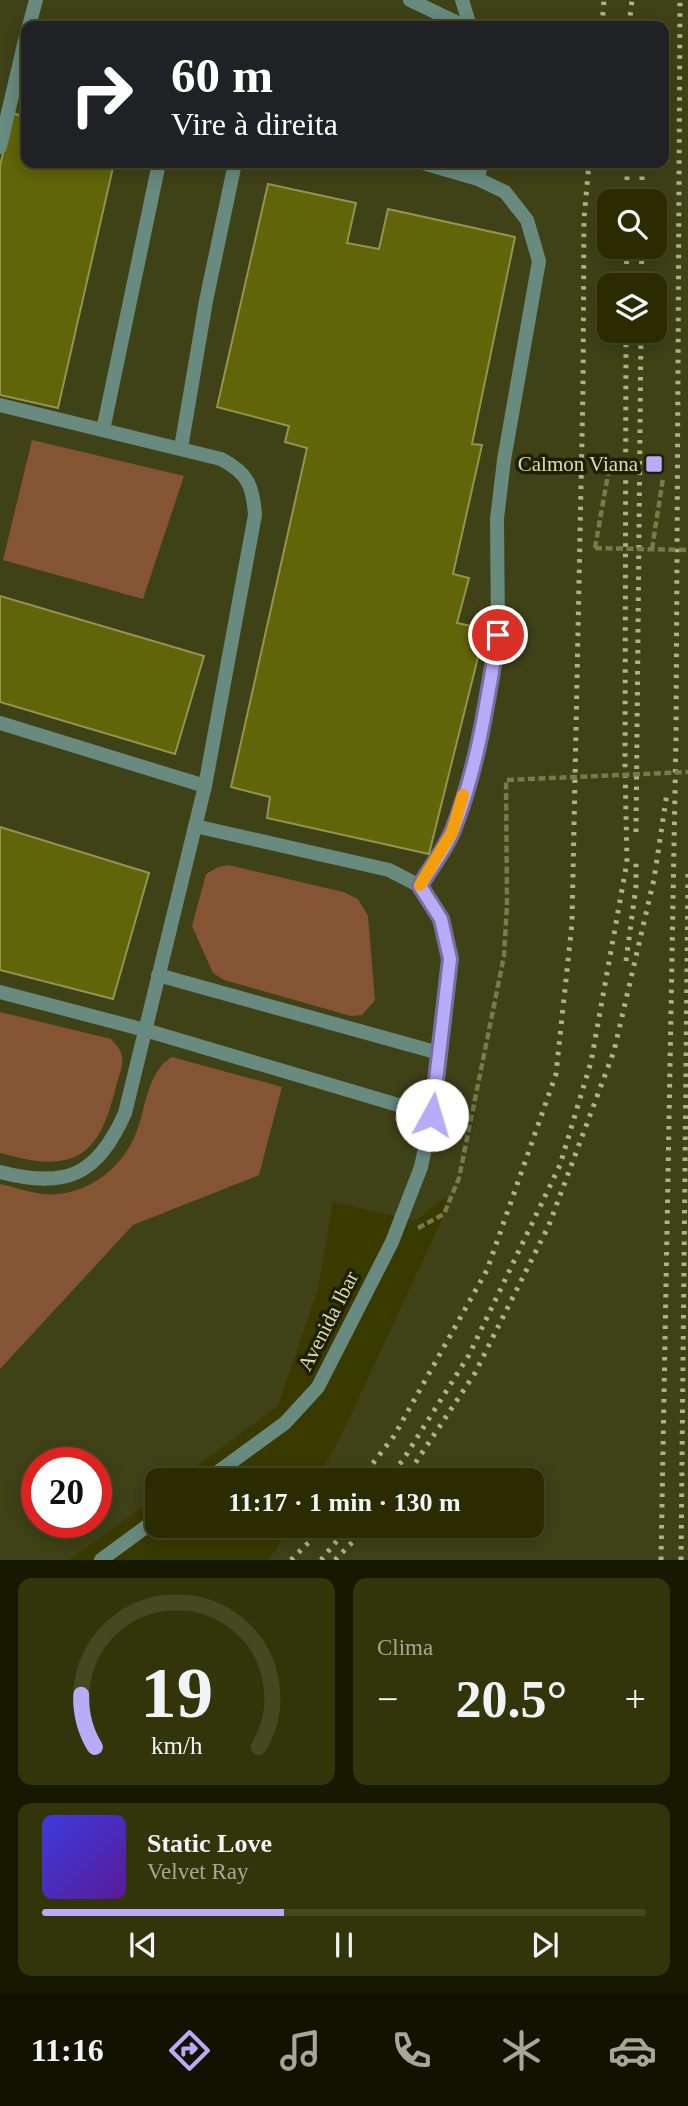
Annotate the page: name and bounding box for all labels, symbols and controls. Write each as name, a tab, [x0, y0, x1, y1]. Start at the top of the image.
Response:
text: 60 m	[171, 48, 273, 103]
icon: right	[56, 49, 147, 140]
text: Vire à direita	[171, 106, 338, 142]
map controls	[597, 189, 667, 343]
button: search	[597, 189, 667, 259]
button: layers	[597, 273, 667, 343]
place label: Calmon Viana	[518, 452, 639, 476]
marker: Calmon Viana	[644, 454, 664, 474]
pin	[468, 605, 528, 665]
icon: arrive	[479, 616, 517, 654]
position arrow	[395, 1078, 469, 1152]
street label: Avenida Ibar	[293, 1267, 363, 1375]
speed limit sign: 20	[21, 1447, 112, 1538]
text: 11:17 · 1 min · 130 m	[228, 1488, 461, 1517]
text: Clima	[377, 1635, 433, 1660]
text: 19	[140, 1653, 213, 1734]
text: 20.5°	[456, 1671, 567, 1728]
text: −	[377, 1678, 398, 1720]
text: +	[625, 1678, 646, 1720]
text: km/h	[151, 1732, 203, 1759]
text: Static Love	[147, 1829, 272, 1858]
text: Velvet Ray	[147, 1859, 249, 1884]
icon: previous	[124, 1926, 162, 1964]
icon: pause	[325, 1926, 363, 1964]
icon: next	[526, 1926, 564, 1964]
icon: directions	[165, 2026, 214, 2075]
icon: music	[276, 2026, 325, 2075]
icon: phone	[387, 2026, 436, 2075]
icon: climate	[497, 2026, 546, 2075]
icon: car	[608, 2026, 657, 2075]
text: 11:16	[31, 2032, 104, 2068]

